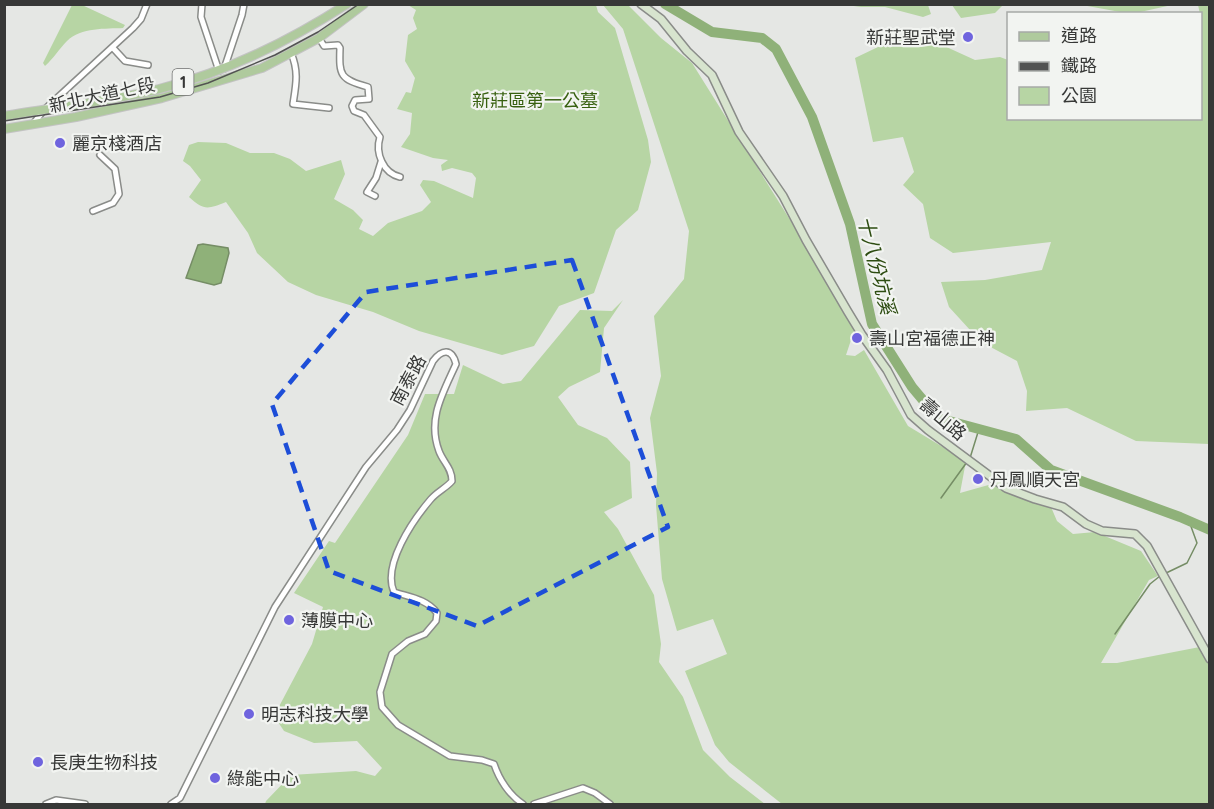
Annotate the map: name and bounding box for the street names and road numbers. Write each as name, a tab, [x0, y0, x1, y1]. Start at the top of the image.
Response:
road number: 1	[172, 69, 194, 95]
street label: 新北大道七段	[47, 73, 157, 117]
street label: 南泰路	[385, 351, 431, 409]
street label: 壽山路	[915, 393, 971, 445]

